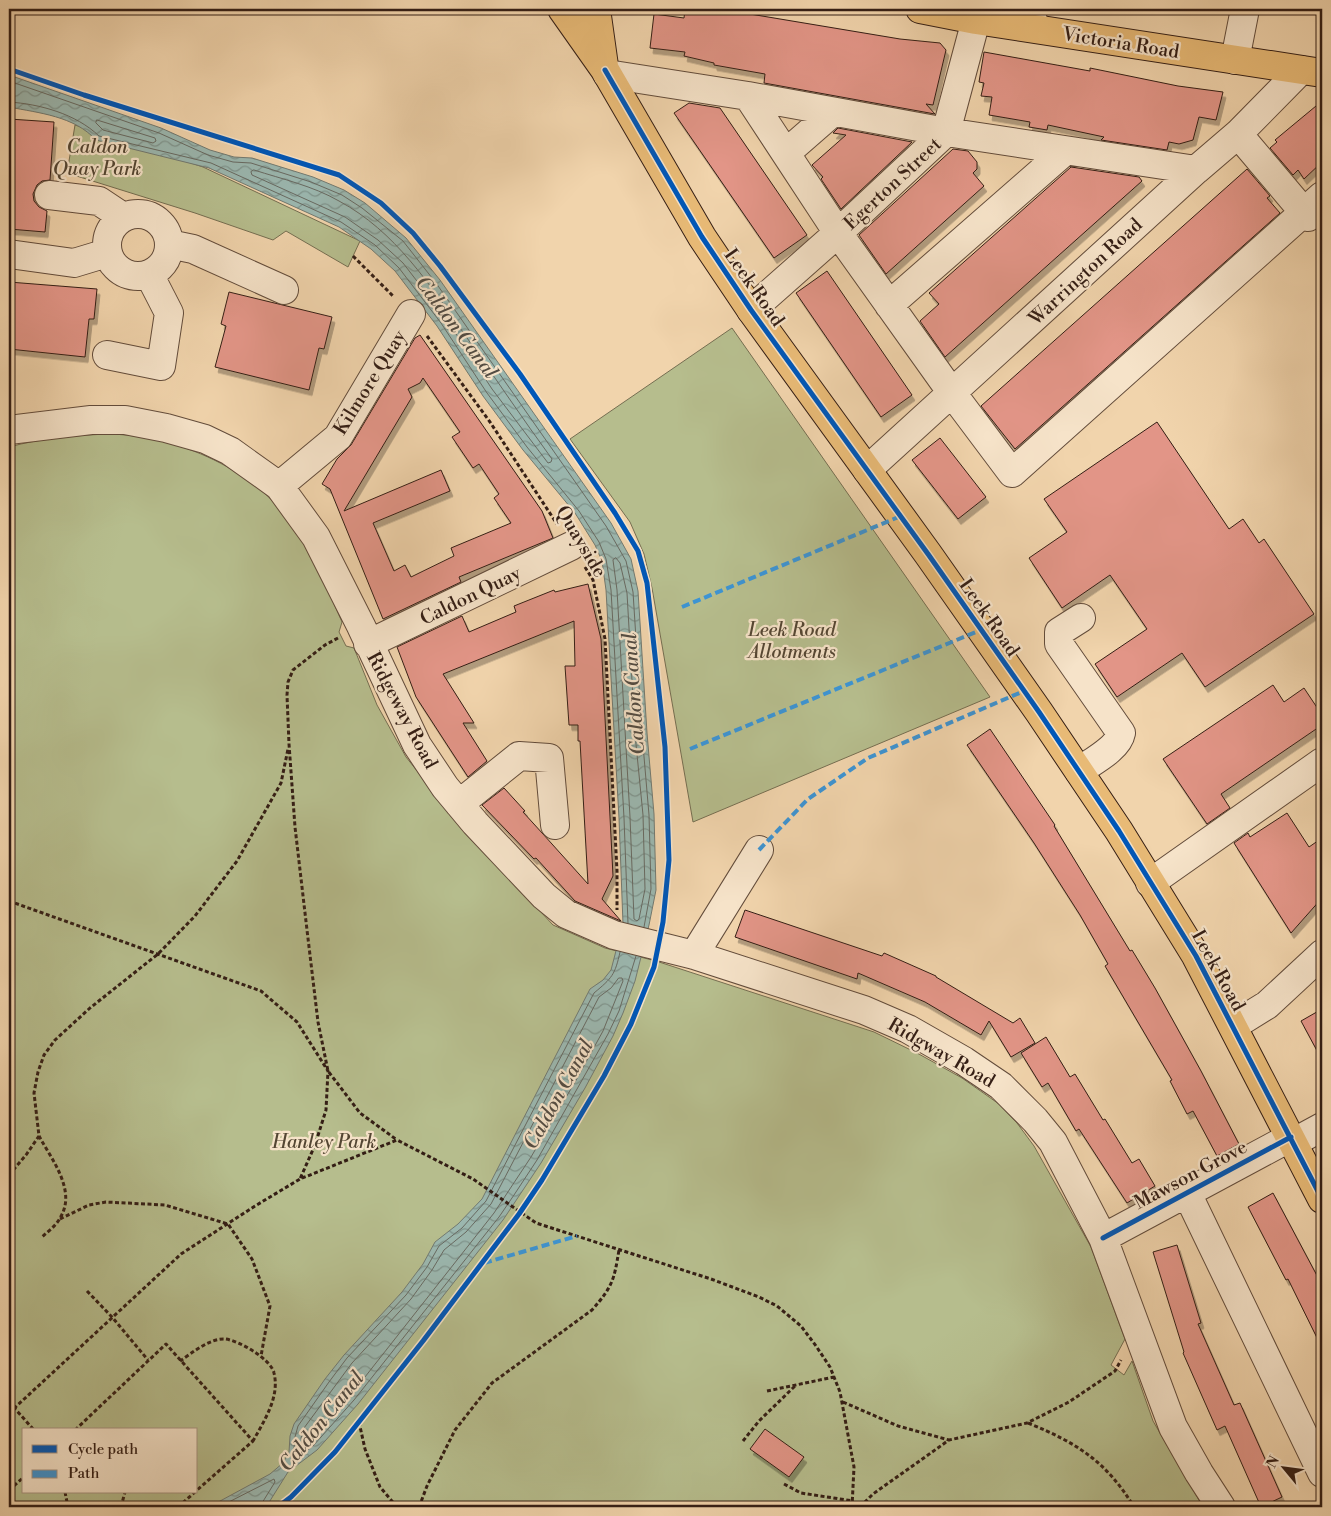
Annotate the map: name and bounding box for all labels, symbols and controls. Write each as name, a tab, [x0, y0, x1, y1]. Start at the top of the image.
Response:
street label: Victoria Road	[1060, 22, 1181, 64]
street label: Egerton Street	[839, 132, 947, 235]
park label: Caldon Quay Park	[53, 135, 141, 181]
street label: Warrington Road	[1023, 213, 1148, 331]
street label: Leek Road	[719, 244, 790, 331]
water label: Caldon Canal	[409, 272, 503, 385]
street label: Kilmore Quay	[328, 325, 412, 439]
street label: Quayside	[550, 501, 612, 582]
street label: Caldon Quay	[416, 561, 526, 631]
street label: Leek Road	[954, 574, 1025, 661]
park label: Leek Road Allotments	[746, 618, 837, 664]
water label: Caldon Canal	[618, 632, 651, 756]
street label: Ridgeway Road	[361, 648, 443, 773]
street label: Leek Road	[1186, 925, 1250, 1016]
street label: Ridgway Road	[884, 1013, 1000, 1093]
water label: Caldon Canal	[519, 1035, 600, 1154]
park label: Hanley Park	[271, 1130, 376, 1154]
street label: Mawson Grove	[1130, 1135, 1251, 1215]
water label: Caldon Canal	[274, 1366, 371, 1477]
legend	[22, 1428, 198, 1494]
text: Cycle path	[68, 1440, 138, 1459]
north arrow	[1258, 1444, 1308, 1494]
text: N	[1263, 1453, 1284, 1471]
text: Path	[68, 1464, 100, 1483]

